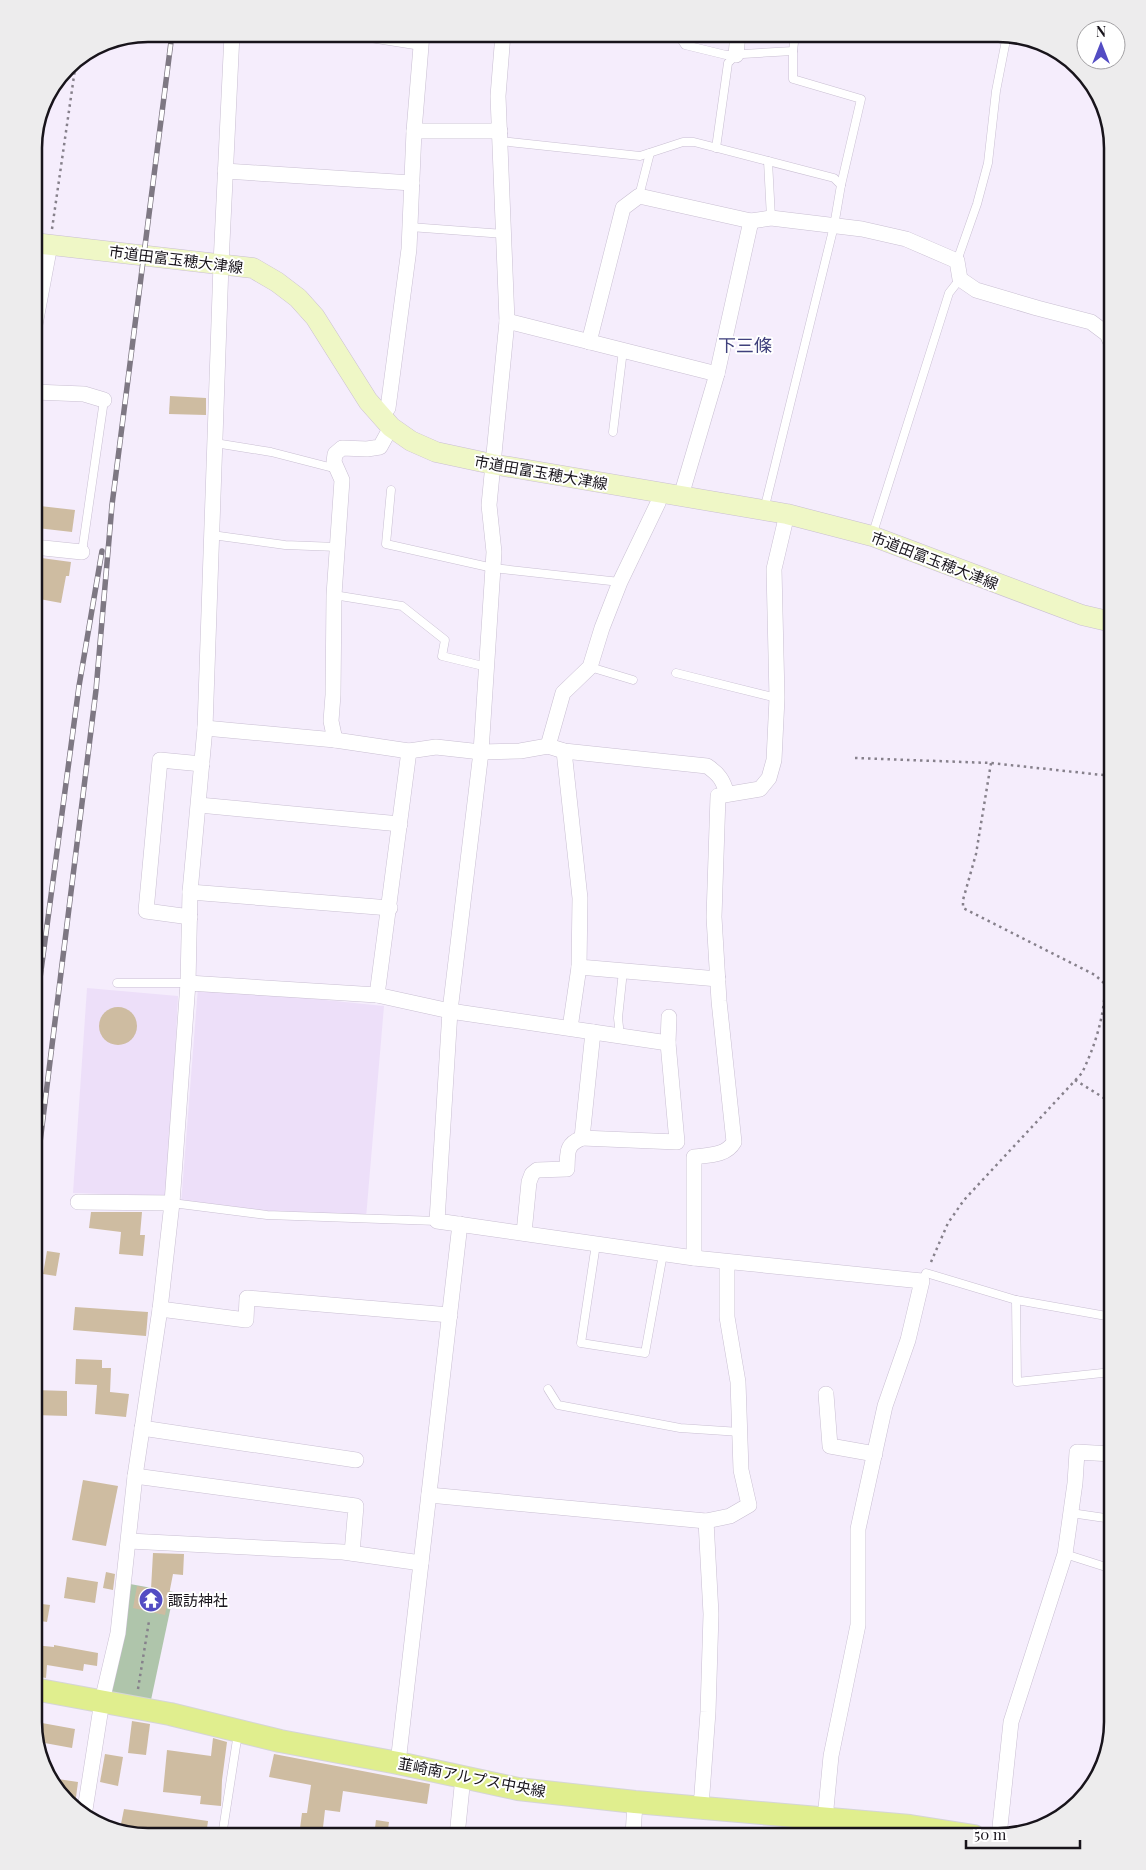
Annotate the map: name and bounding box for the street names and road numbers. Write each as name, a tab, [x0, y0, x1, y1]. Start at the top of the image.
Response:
street label: 市道田富玉穂大津線	[108, 241, 244, 277]
street label: 市道田富玉穂大津線	[473, 450, 609, 494]
street label: 市道田富玉穂大津線	[868, 526, 1002, 594]
street label: 韮崎南アルプス中央線	[397, 1753, 547, 1801]

